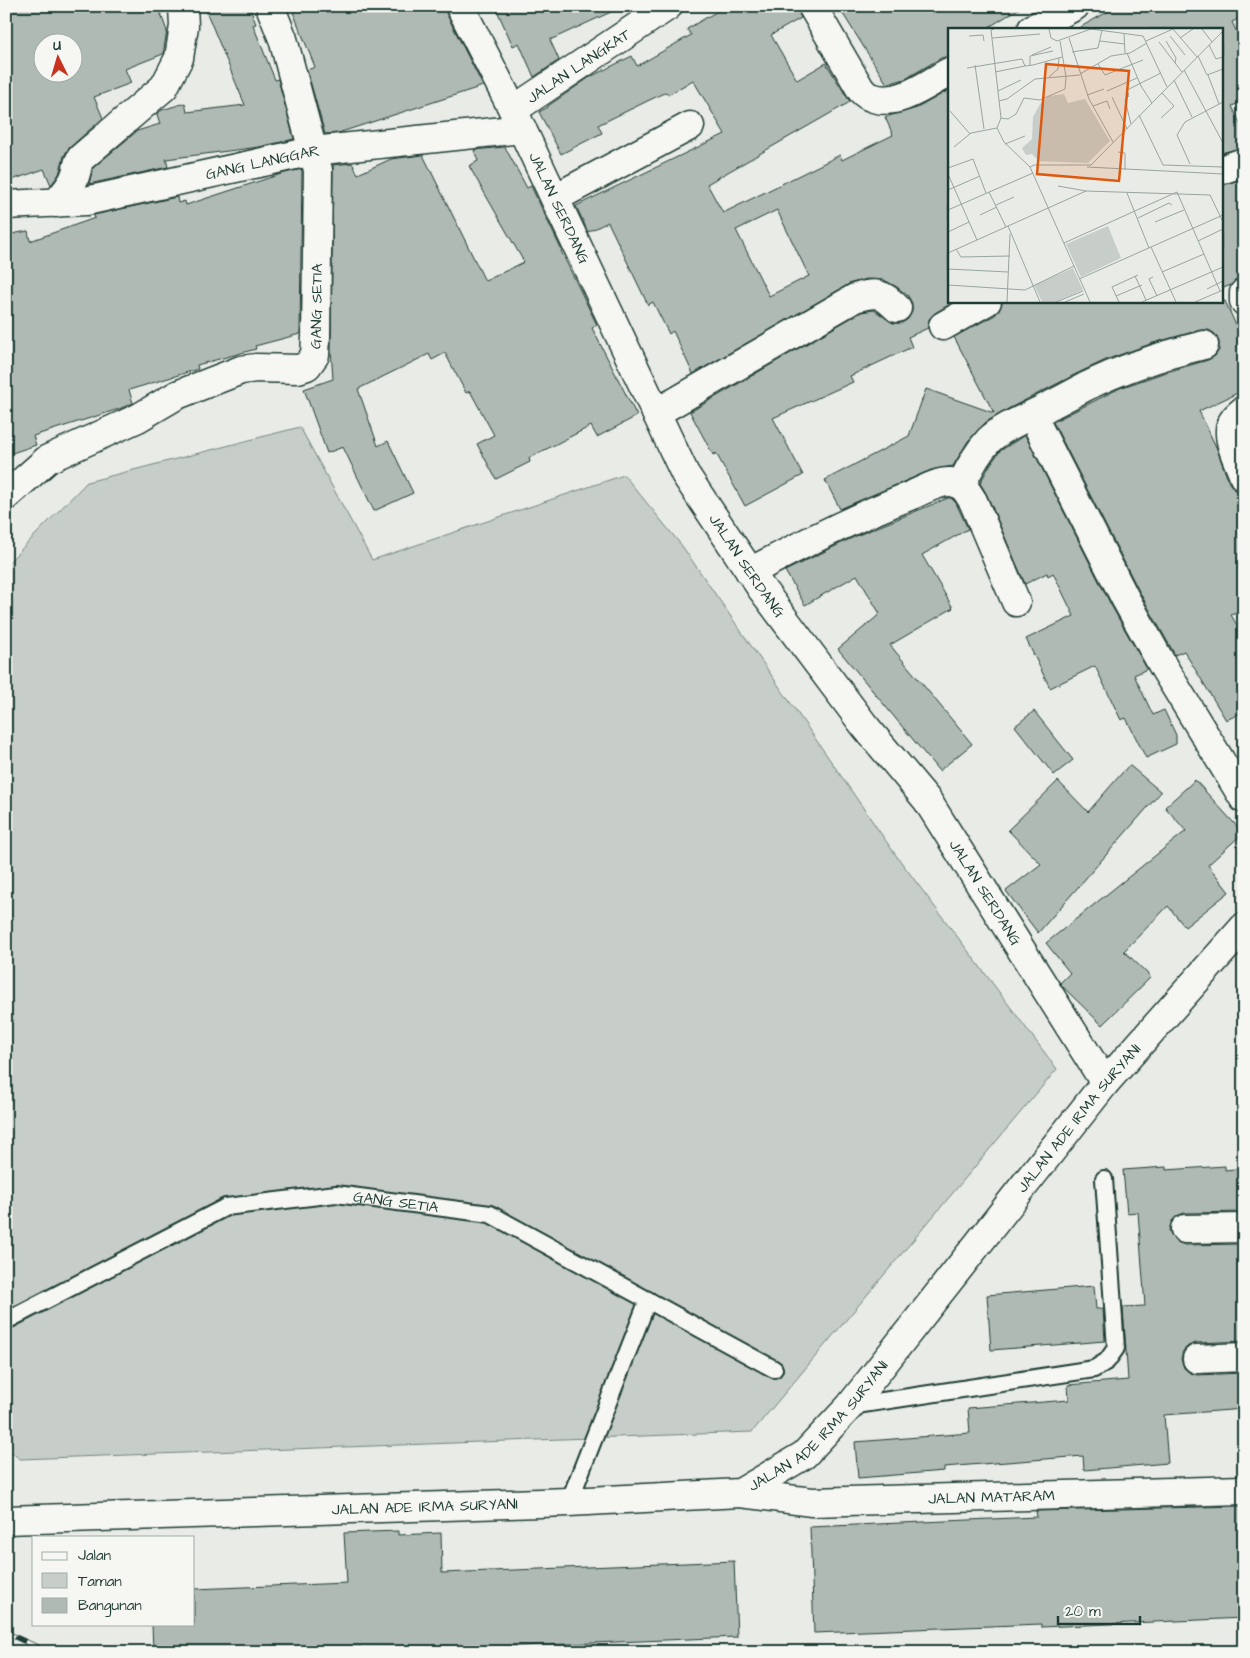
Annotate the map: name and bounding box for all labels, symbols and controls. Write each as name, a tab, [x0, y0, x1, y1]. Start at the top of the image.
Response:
street label: JALAN LANGKAT	[523, 24, 635, 109]
inset map	[948, 28, 1222, 302]
north arrow	[32, 32, 82, 82]
text: U	[52, 36, 62, 56]
street label: GANG LANGGAR	[204, 140, 321, 185]
street label: JALAN SERDANG	[523, 149, 594, 268]
street label: GANG SETIA	[305, 263, 328, 350]
street label: JALAN SERDANG	[704, 510, 790, 623]
street label: JALAN SERDANG	[944, 836, 1026, 950]
street label: JALAN ADE IRMA SURYANI	[1012, 1039, 1146, 1197]
street label: GANG SETIA	[352, 1186, 440, 1218]
street label: JALAN ADE IRMA SURYANI	[745, 1356, 893, 1497]
street label: JALAN MATARAM	[928, 1485, 1055, 1510]
street label: JALAN ADE IRMA SURYANI	[331, 1494, 518, 1521]
legend	[32, 1536, 195, 1626]
text: Jalan	[78, 1545, 112, 1566]
text: Taman	[78, 1571, 122, 1592]
scale bar	[1058, 1593, 1140, 1625]
text: Bangunan	[78, 1595, 142, 1617]
text: 20 m	[1065, 1601, 1101, 1622]

